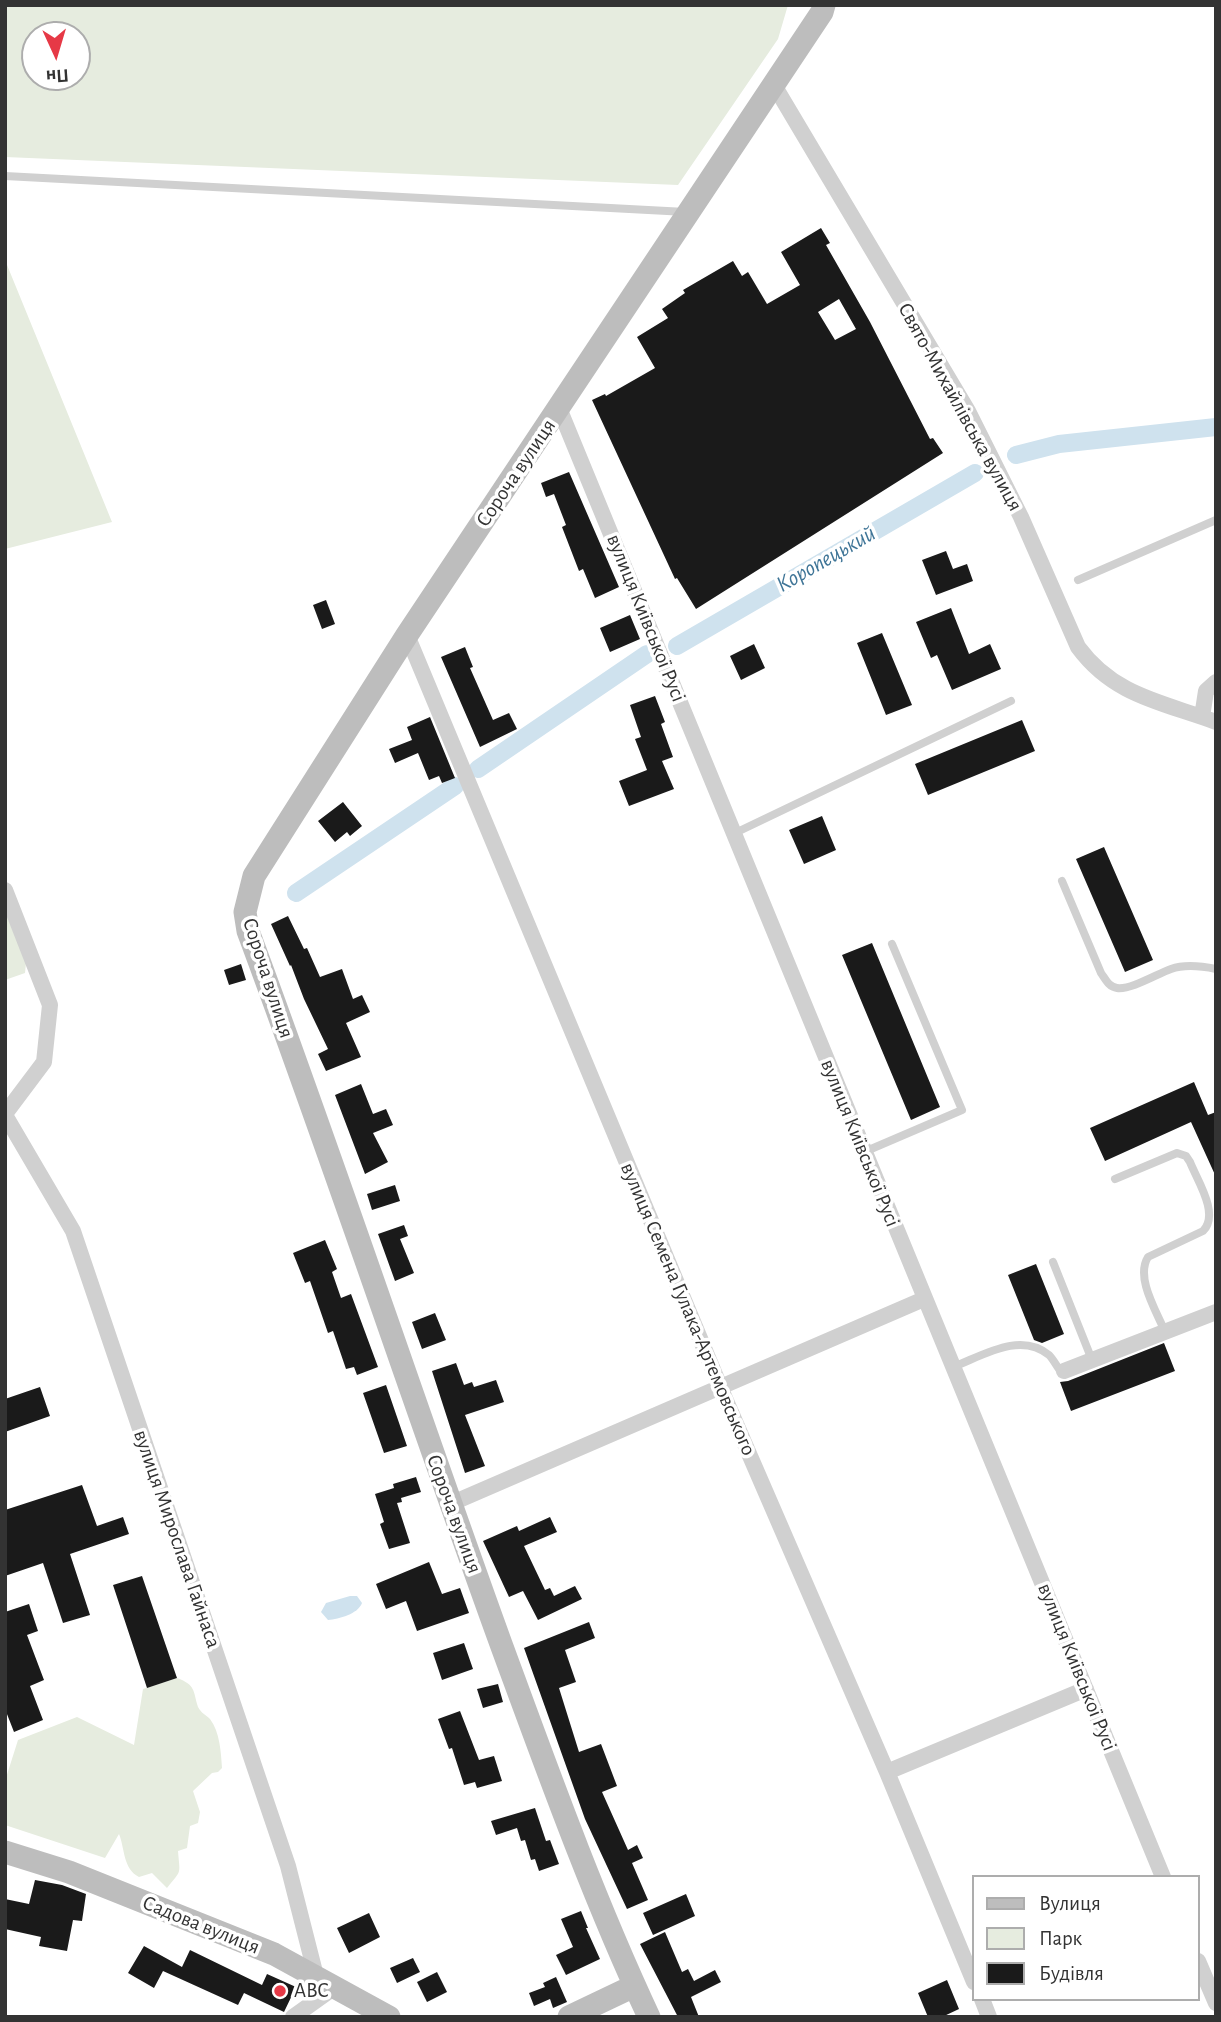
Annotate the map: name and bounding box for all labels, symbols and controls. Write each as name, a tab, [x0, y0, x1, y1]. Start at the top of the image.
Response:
north arrow	[21, 21, 91, 91]
text: Пн	[45, 65, 70, 86]
street label: Свято-Михайлівська вулиця	[892, 298, 1028, 516]
street label: Сороча вулиця	[471, 414, 561, 532]
water label: Коропецький	[771, 520, 881, 598]
street label: вулиця Київської Русі	[601, 530, 691, 706]
street label: Сороча вулиця	[237, 915, 299, 1041]
street label: вулиця Київської Русі	[815, 1055, 905, 1231]
street label: вулиця Семена Гулака-Артемовського	[615, 1159, 761, 1459]
street label: вулиця Мирослава Гайнаса	[128, 1427, 226, 1651]
street label: Сороча вулиця	[421, 1451, 487, 1577]
street label: вулиця Київської Русі	[1032, 1579, 1122, 1755]
legend	[972, 1875, 1200, 2001]
street label: Садова вулиця	[139, 1890, 263, 1960]
text: Вулиця	[1039, 1893, 1101, 1914]
text: Парк	[1039, 1928, 1082, 1949]
text: Будівля	[1039, 1963, 1104, 1984]
place label: ABC	[294, 1978, 328, 2004]
marker: ABC	[272, 1983, 288, 1999]

